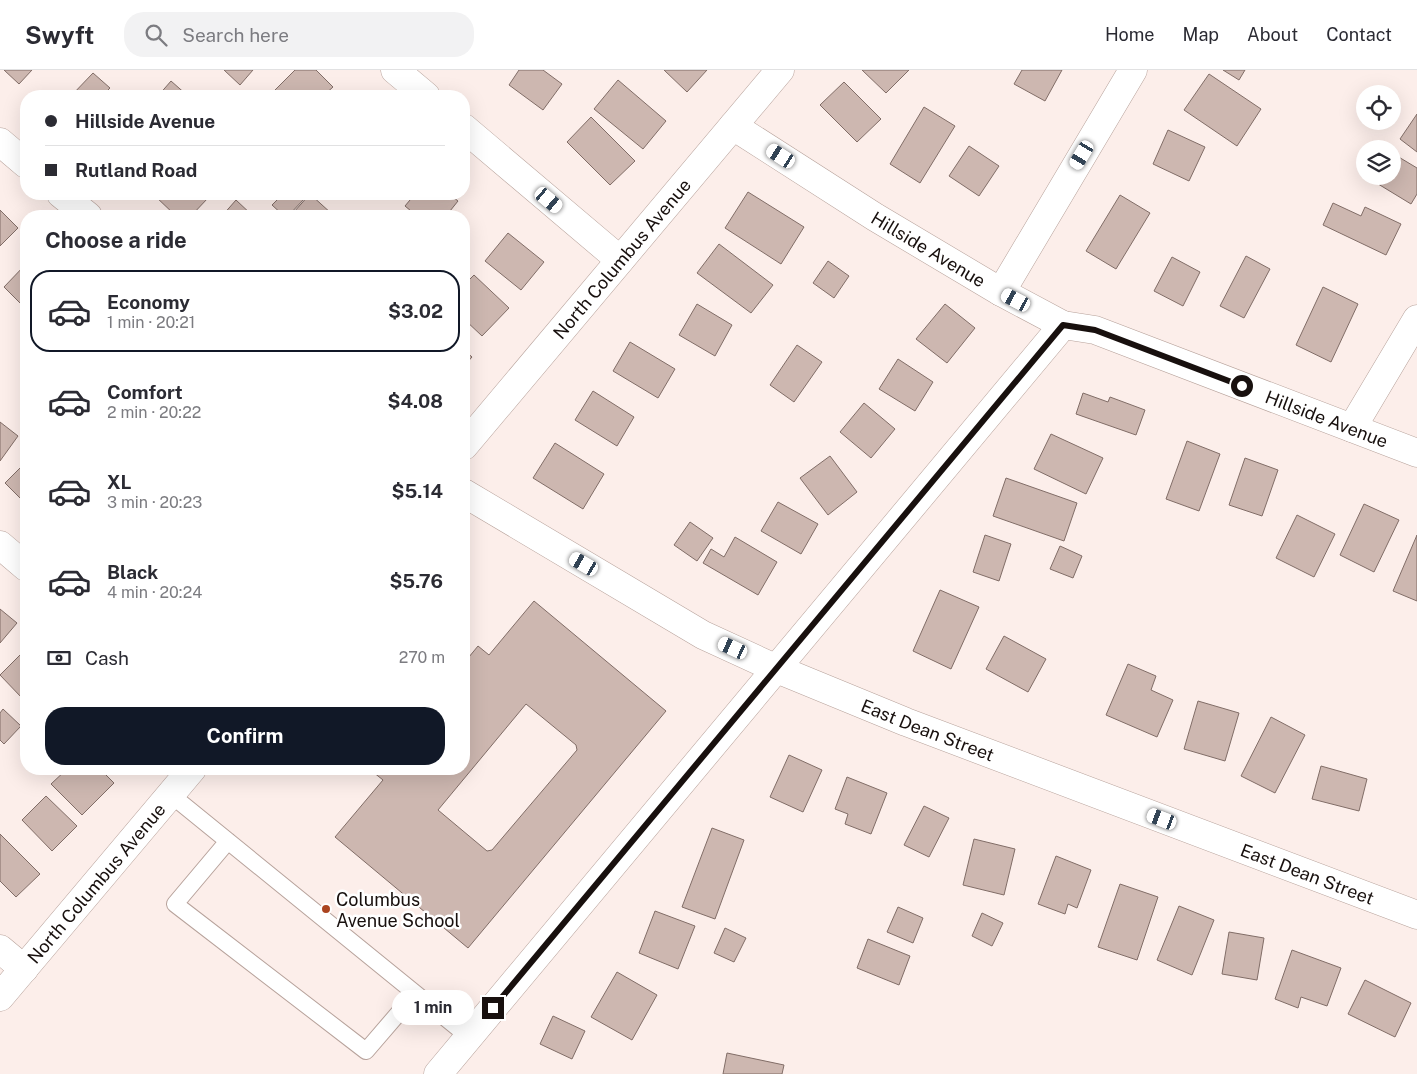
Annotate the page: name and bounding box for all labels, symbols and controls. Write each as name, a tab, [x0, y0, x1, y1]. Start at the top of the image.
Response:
search box	[124, 12, 474, 57]
text: Swyft	[25, 21, 94, 49]
icon: search	[142, 21, 170, 49]
text: Search here	[182, 24, 289, 46]
text: Home	[1105, 24, 1155, 45]
text: Map	[1183, 24, 1219, 45]
text: About	[1247, 24, 1298, 45]
text: Contact	[1326, 24, 1392, 45]
map controls	[1356, 85, 1401, 185]
button: locate	[1356, 85, 1401, 130]
text: Hillside Avenue	[75, 110, 215, 132]
car	[1067, 138, 1096, 172]
button: layers	[1356, 140, 1401, 185]
car	[764, 142, 797, 170]
text: Rutland Road	[75, 159, 197, 181]
street label: North Columbus Avenue	[548, 174, 695, 343]
car	[532, 185, 565, 215]
street label: Hillside Avenue	[868, 207, 990, 291]
text: Choose a ride	[45, 227, 187, 253]
car	[999, 286, 1032, 314]
icon: car	[47, 289, 92, 334]
text: Economy	[107, 291, 190, 313]
text: $3.02	[388, 300, 443, 322]
text: 1 min · 20:21	[107, 313, 195, 332]
route start	[1231, 375, 1253, 397]
icon: car	[47, 379, 92, 424]
text: Comfort	[107, 381, 183, 403]
street label: Hillside Avenue	[1263, 386, 1391, 451]
text: $4.08	[388, 390, 443, 412]
text: 2 min · 20:22	[107, 403, 201, 422]
icon: car	[47, 469, 92, 514]
text: XL	[107, 471, 132, 493]
text: $5.14	[392, 480, 443, 502]
text: 3 min · 20:23	[107, 493, 202, 512]
car	[567, 550, 600, 578]
icon: car	[47, 559, 92, 604]
text: Black	[107, 561, 158, 583]
text: $5.76	[389, 570, 443, 592]
text: 4 min · 20:24	[107, 583, 202, 602]
car	[716, 635, 749, 661]
icon: cash	[45, 644, 73, 672]
text: Cash	[85, 647, 129, 669]
text: 270 m	[399, 648, 445, 667]
street label: East Dean Street	[858, 694, 997, 765]
button: Confirm	[45, 707, 445, 765]
street label: North Columbus Avenue	[23, 799, 169, 967]
car	[1145, 807, 1178, 831]
street label: East Dean Street	[1238, 839, 1377, 908]
place label: Columbus Avenue School	[336, 889, 460, 931]
marker: Columbus Avenue School	[320, 903, 332, 915]
callout: 1 min	[393, 990, 476, 1026]
route end	[482, 997, 504, 1019]
text: 1 min	[414, 998, 452, 1017]

